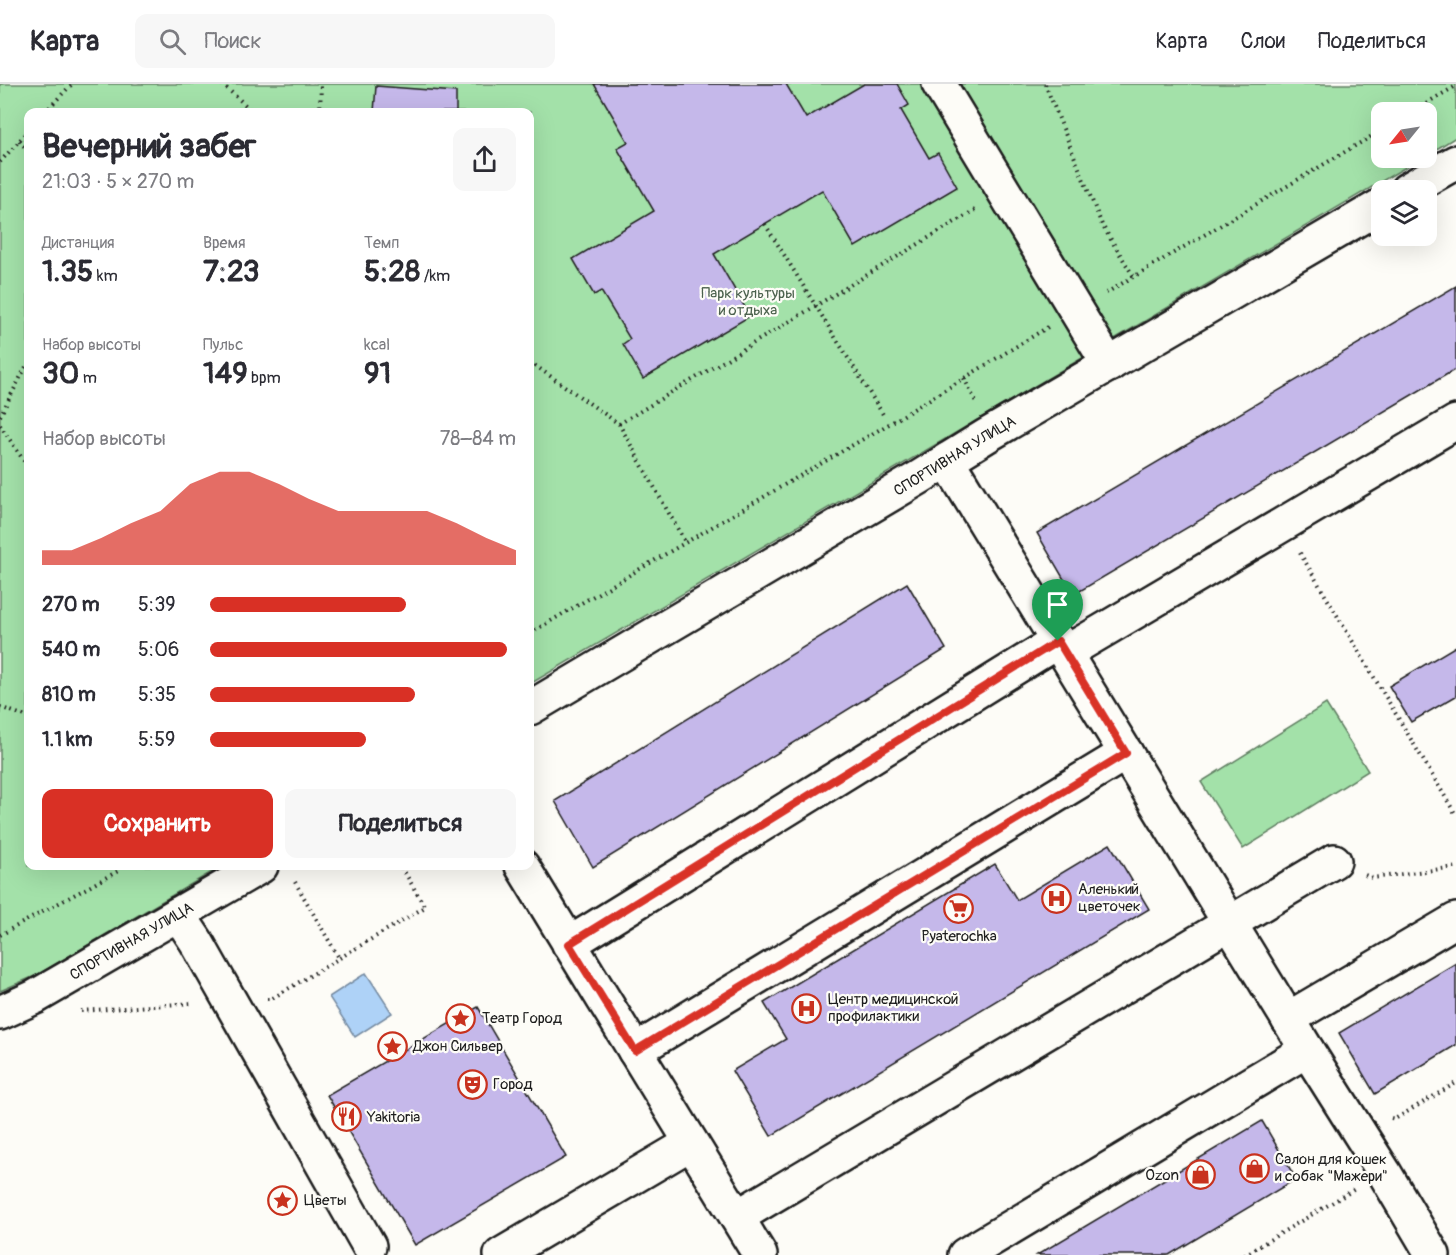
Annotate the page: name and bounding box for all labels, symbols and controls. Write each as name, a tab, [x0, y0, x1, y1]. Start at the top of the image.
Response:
search box	[135, 14, 555, 68]
text: Карта	[30, 24, 99, 59]
icon: search	[156, 25, 189, 58]
text: Поиск	[204, 27, 262, 55]
text: Карта	[1155, 28, 1207, 55]
text: Слои	[1240, 28, 1285, 55]
text: Поделиться	[1318, 28, 1426, 55]
north arrow	[1371, 102, 1437, 168]
map controls	[1371, 102, 1437, 246]
text: Вечерний забег	[42, 126, 256, 167]
button: share	[453, 128, 516, 191]
text: 21:03 · 5 × 270 m	[42, 169, 194, 194]
button: layers	[1371, 180, 1437, 246]
text: Дистанция	[42, 233, 115, 253]
text: Время	[203, 233, 246, 253]
text: Темп	[364, 233, 399, 253]
text: 1.35	[42, 253, 93, 290]
text: 7:23	[203, 253, 260, 290]
text: 5:28	[364, 253, 420, 290]
text: km	[93, 266, 118, 286]
text: /km	[420, 266, 450, 286]
park label: Парк культуры и отдыха	[701, 284, 795, 320]
text: Набор высоты	[42, 335, 141, 355]
text: Пульс	[203, 335, 243, 355]
text: kcal	[364, 335, 390, 355]
text: 30	[42, 355, 79, 392]
text: 149	[203, 355, 248, 392]
text: 91	[364, 355, 391, 392]
text: m	[79, 368, 97, 388]
text: bpm	[248, 368, 281, 388]
street label: СПОРТИВНАЯ УЛИЦА	[890, 411, 1019, 500]
text: Набор высоты	[42, 426, 166, 451]
text: 78–84 m	[440, 426, 516, 451]
pin	[1032, 579, 1083, 641]
icon: arrive	[1041, 588, 1074, 621]
text: 270 m	[42, 592, 100, 617]
text: 5:39	[138, 592, 176, 617]
text: 540 m	[42, 637, 100, 662]
text: 5:06	[138, 637, 179, 662]
text: 810 m	[42, 682, 96, 707]
text: 5:35	[138, 682, 176, 707]
text: 1.1 km	[42, 727, 92, 752]
text: 5:59	[138, 727, 175, 752]
button: Сохранить	[42, 789, 273, 858]
button: Поделиться	[285, 789, 516, 858]
place label: Аленький цветочек	[1078, 880, 1141, 916]
hospital icon: Аленький цветочек	[1041, 882, 1073, 914]
supermarket icon: Pyaterochka	[943, 893, 975, 925]
street label: СПОРТИВНАЯ УЛИЦА	[66, 898, 197, 984]
place label: Pyaterochka	[921, 927, 997, 946]
place label: Центр медицинской профилактики	[828, 990, 959, 1026]
hospital icon: Центр медицинской профилактики	[791, 992, 823, 1024]
place icon: Театр Город	[445, 1002, 477, 1034]
place label: Театр Город	[482, 1009, 562, 1028]
place icon: Джон Сильвер	[376, 1030, 408, 1062]
place label: Джон Сильвер	[412, 1037, 503, 1056]
theatre icon: Город	[456, 1068, 488, 1100]
place label: Город	[493, 1075, 532, 1094]
restaurant icon: Yakitoria	[330, 1101, 362, 1133]
place label: Yakitoria	[366, 1108, 420, 1127]
place label: Салон для кошек и собак "Мажери"	[1275, 1150, 1388, 1186]
shop icon: Салон для кошек и собак "Мажери"	[1238, 1152, 1270, 1184]
shop icon: Ozon	[1184, 1159, 1216, 1191]
place label: Ozon	[1145, 1166, 1179, 1185]
place icon: Цветы	[267, 1184, 299, 1216]
place label: Цветы	[304, 1191, 347, 1210]

